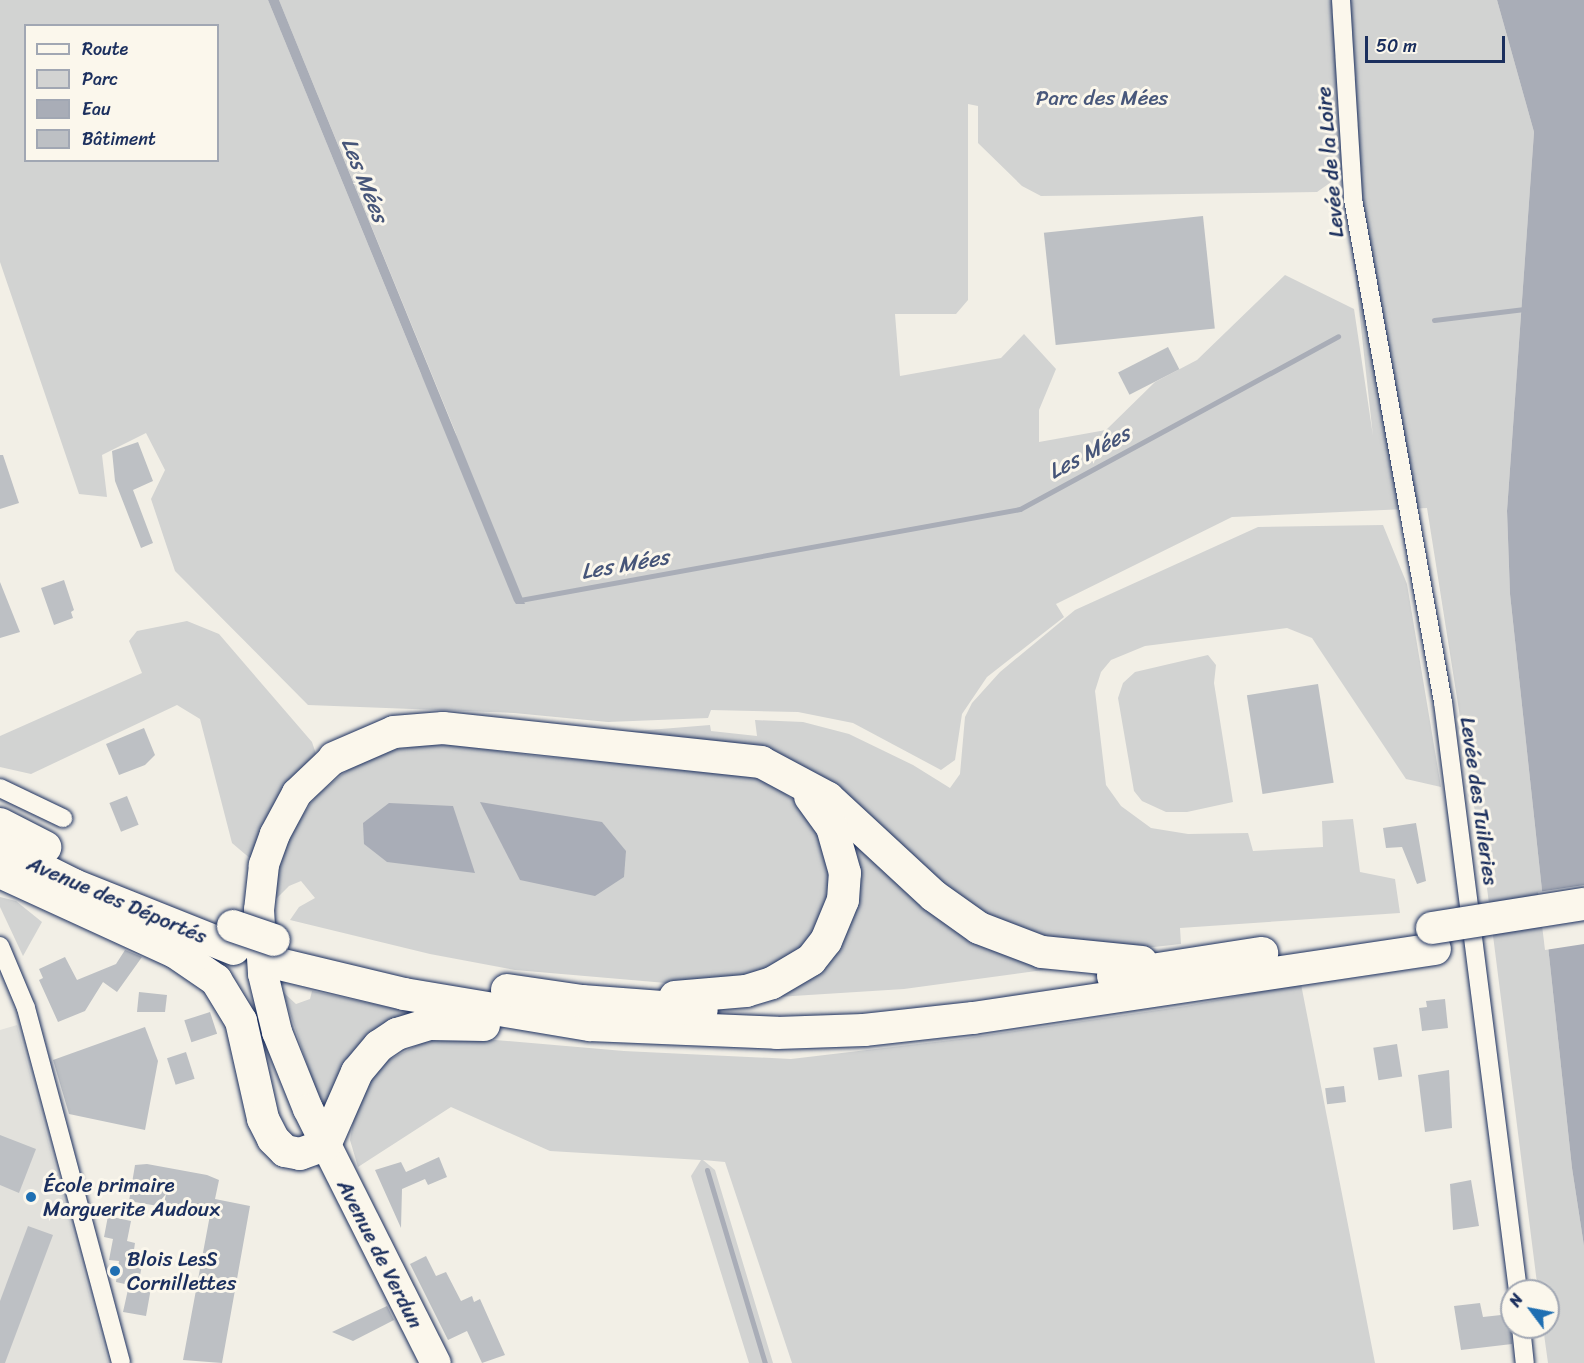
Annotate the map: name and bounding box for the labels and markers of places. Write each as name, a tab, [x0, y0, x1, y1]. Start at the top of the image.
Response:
place label: École primaire Marguerite Audoux	[43, 1172, 220, 1222]
marker: École primaire Marguerite Audoux	[24, 1190, 38, 1204]
place label: Blois LesS Cornillettes	[127, 1246, 236, 1296]
marker: Blois LesS Cornillettes	[108, 1264, 122, 1278]

